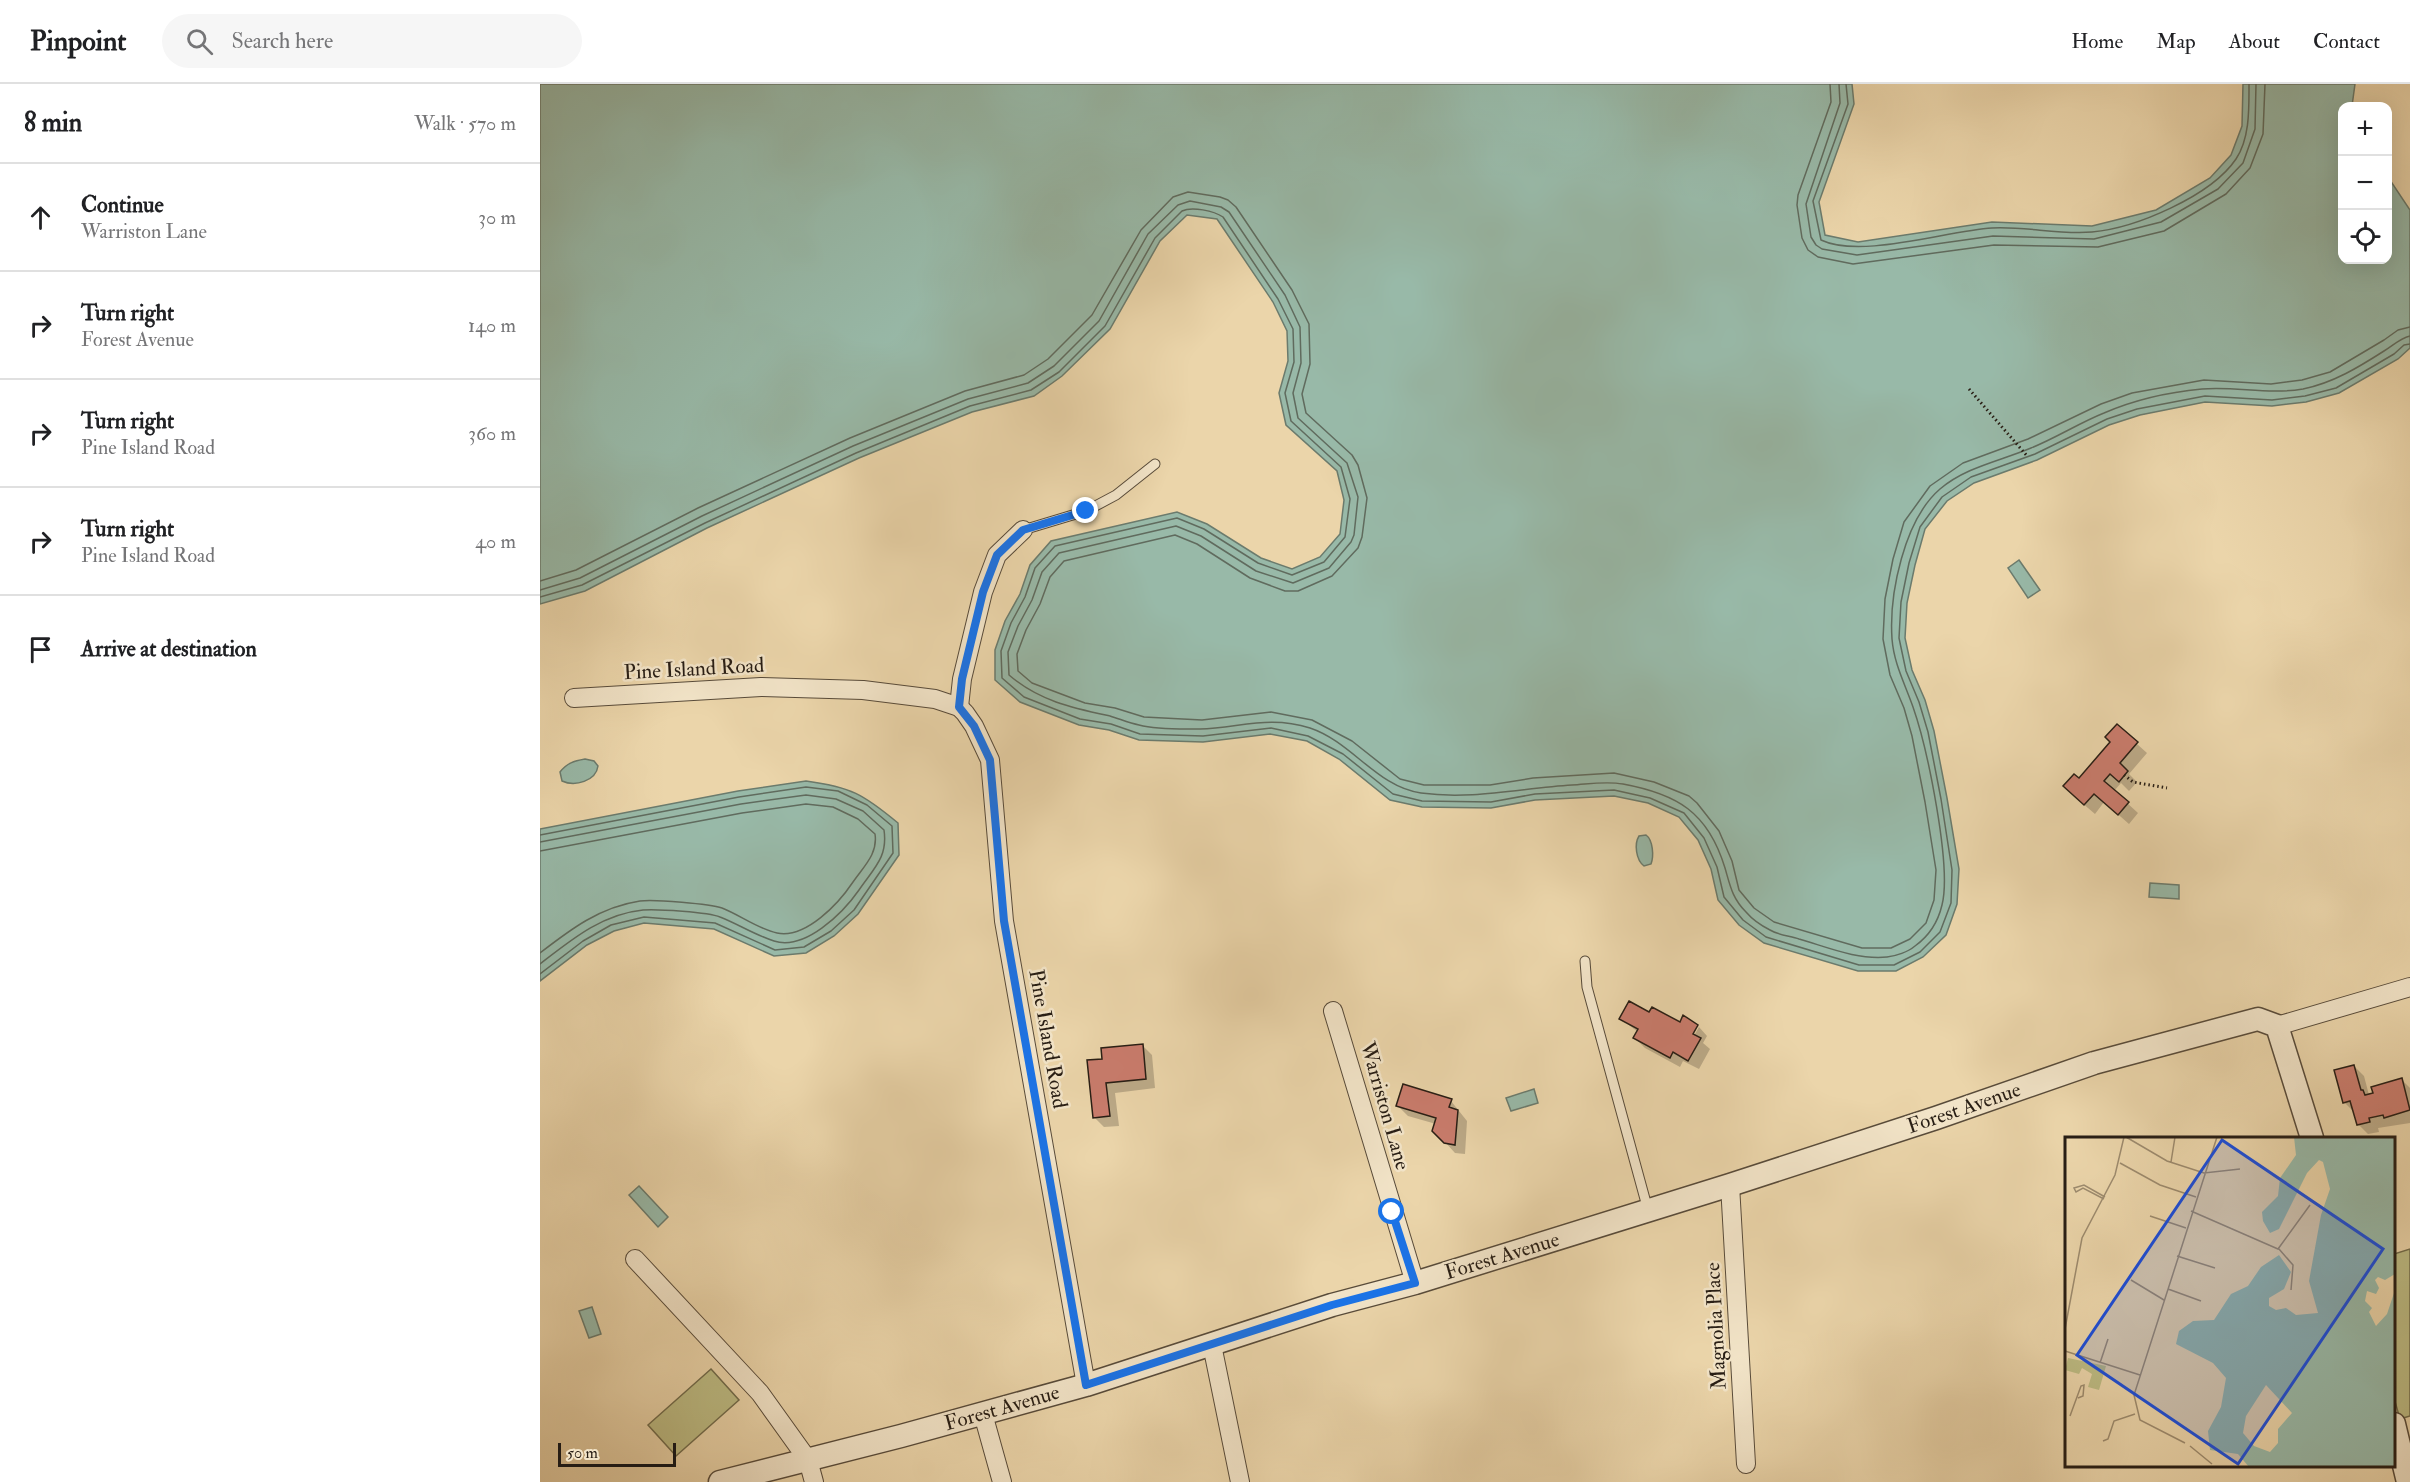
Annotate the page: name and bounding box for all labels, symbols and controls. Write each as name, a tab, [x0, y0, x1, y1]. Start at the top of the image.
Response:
search box	[162, 14, 582, 68]
text: Pinpoint	[30, 24, 126, 59]
icon: search	[183, 25, 216, 58]
text: Search here	[231, 27, 333, 55]
text: Home	[2071, 28, 2123, 55]
text: Map	[2156, 28, 2196, 55]
text: About	[2229, 28, 2280, 55]
text: Contact	[2313, 28, 2380, 55]
map controls	[2338, 102, 2392, 264]
button: +	[2338, 102, 2392, 156]
text: 8 min	[24, 107, 82, 139]
text: Walk · 570 m	[414, 111, 516, 136]
button: −	[2338, 156, 2392, 210]
text: Continue	[81, 191, 164, 219]
icon: ahead	[24, 201, 57, 234]
text: 30 m	[478, 205, 516, 230]
button: locate	[2338, 210, 2392, 264]
text: Warriston Lane	[81, 219, 207, 244]
text: Turn right	[81, 299, 174, 327]
icon: right	[24, 309, 57, 342]
text: 140 m	[468, 313, 516, 338]
text: Forest Avenue	[81, 327, 194, 352]
text: Turn right	[81, 407, 174, 435]
icon: right	[24, 417, 57, 450]
text: 360 m	[468, 421, 516, 446]
text: Pine Island Road	[81, 435, 215, 460]
route end	[1072, 497, 1098, 523]
text: Turn right	[81, 515, 174, 543]
icon: right	[24, 525, 57, 558]
text: 40 m	[475, 529, 516, 554]
text: Pine Island Road	[81, 543, 215, 568]
icon: arrive	[24, 633, 57, 666]
text: Arrive at destination	[81, 635, 257, 663]
street label: Pine Island Road	[623, 652, 766, 686]
street label: Pine Island Road	[1022, 967, 1074, 1111]
street label: Warriston Lane	[1354, 1038, 1416, 1173]
street label: Forest Avenue	[1904, 1076, 2025, 1140]
inset map	[2065, 1137, 2395, 1467]
route start	[1378, 1198, 1404, 1224]
street label: Forest Avenue	[1441, 1226, 1563, 1286]
street label: Magnolia Place	[1699, 1261, 1733, 1390]
street label: Forest Avenue	[941, 1379, 1063, 1437]
scale bar	[558, 1440, 676, 1468]
text: 50 m	[567, 1443, 598, 1463]

